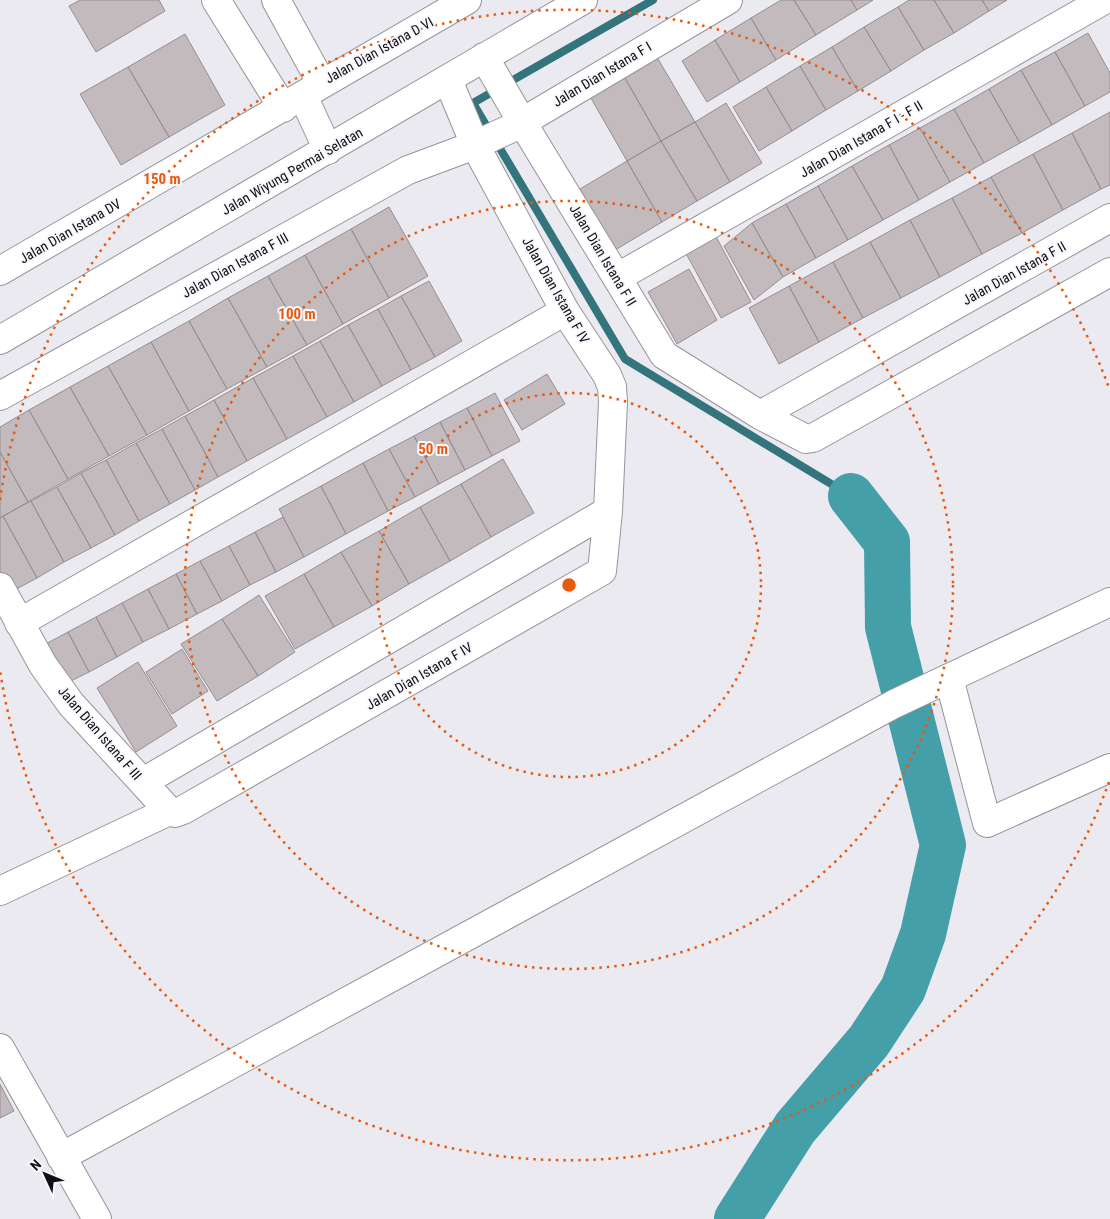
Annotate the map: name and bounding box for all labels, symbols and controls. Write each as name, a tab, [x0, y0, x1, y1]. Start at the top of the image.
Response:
street label: Jalan Dian Istana D VI	[322, 14, 436, 86]
street label: Jalan Dian Istana F I	[550, 38, 654, 110]
street label: Jalan Dian Istana F I - F II	[797, 97, 925, 181]
street label: Jalan Wiyung Permai Selatan	[219, 124, 365, 218]
text: 150 m	[143, 170, 181, 188]
street label: Jalan Dian Istana DV	[16, 195, 124, 267]
street label: Jalan Dian Istana F II	[566, 201, 640, 309]
street label: Jalan Dian Istana F III	[179, 229, 291, 301]
street label: Jalan Dian Istana F IV	[519, 234, 593, 346]
street label: Jalan Dian Istana F II	[960, 238, 1068, 308]
text: 100 m	[278, 305, 316, 323]
text: 50 m	[418, 440, 448, 458]
centre of rings	[560, 576, 578, 594]
street label: Jalan Dian Istana F IV	[363, 639, 475, 713]
street label: Jalan Dian Istana F III	[55, 683, 145, 783]
north arrow	[20, 1149, 70, 1199]
text: N	[27, 1156, 44, 1174]

